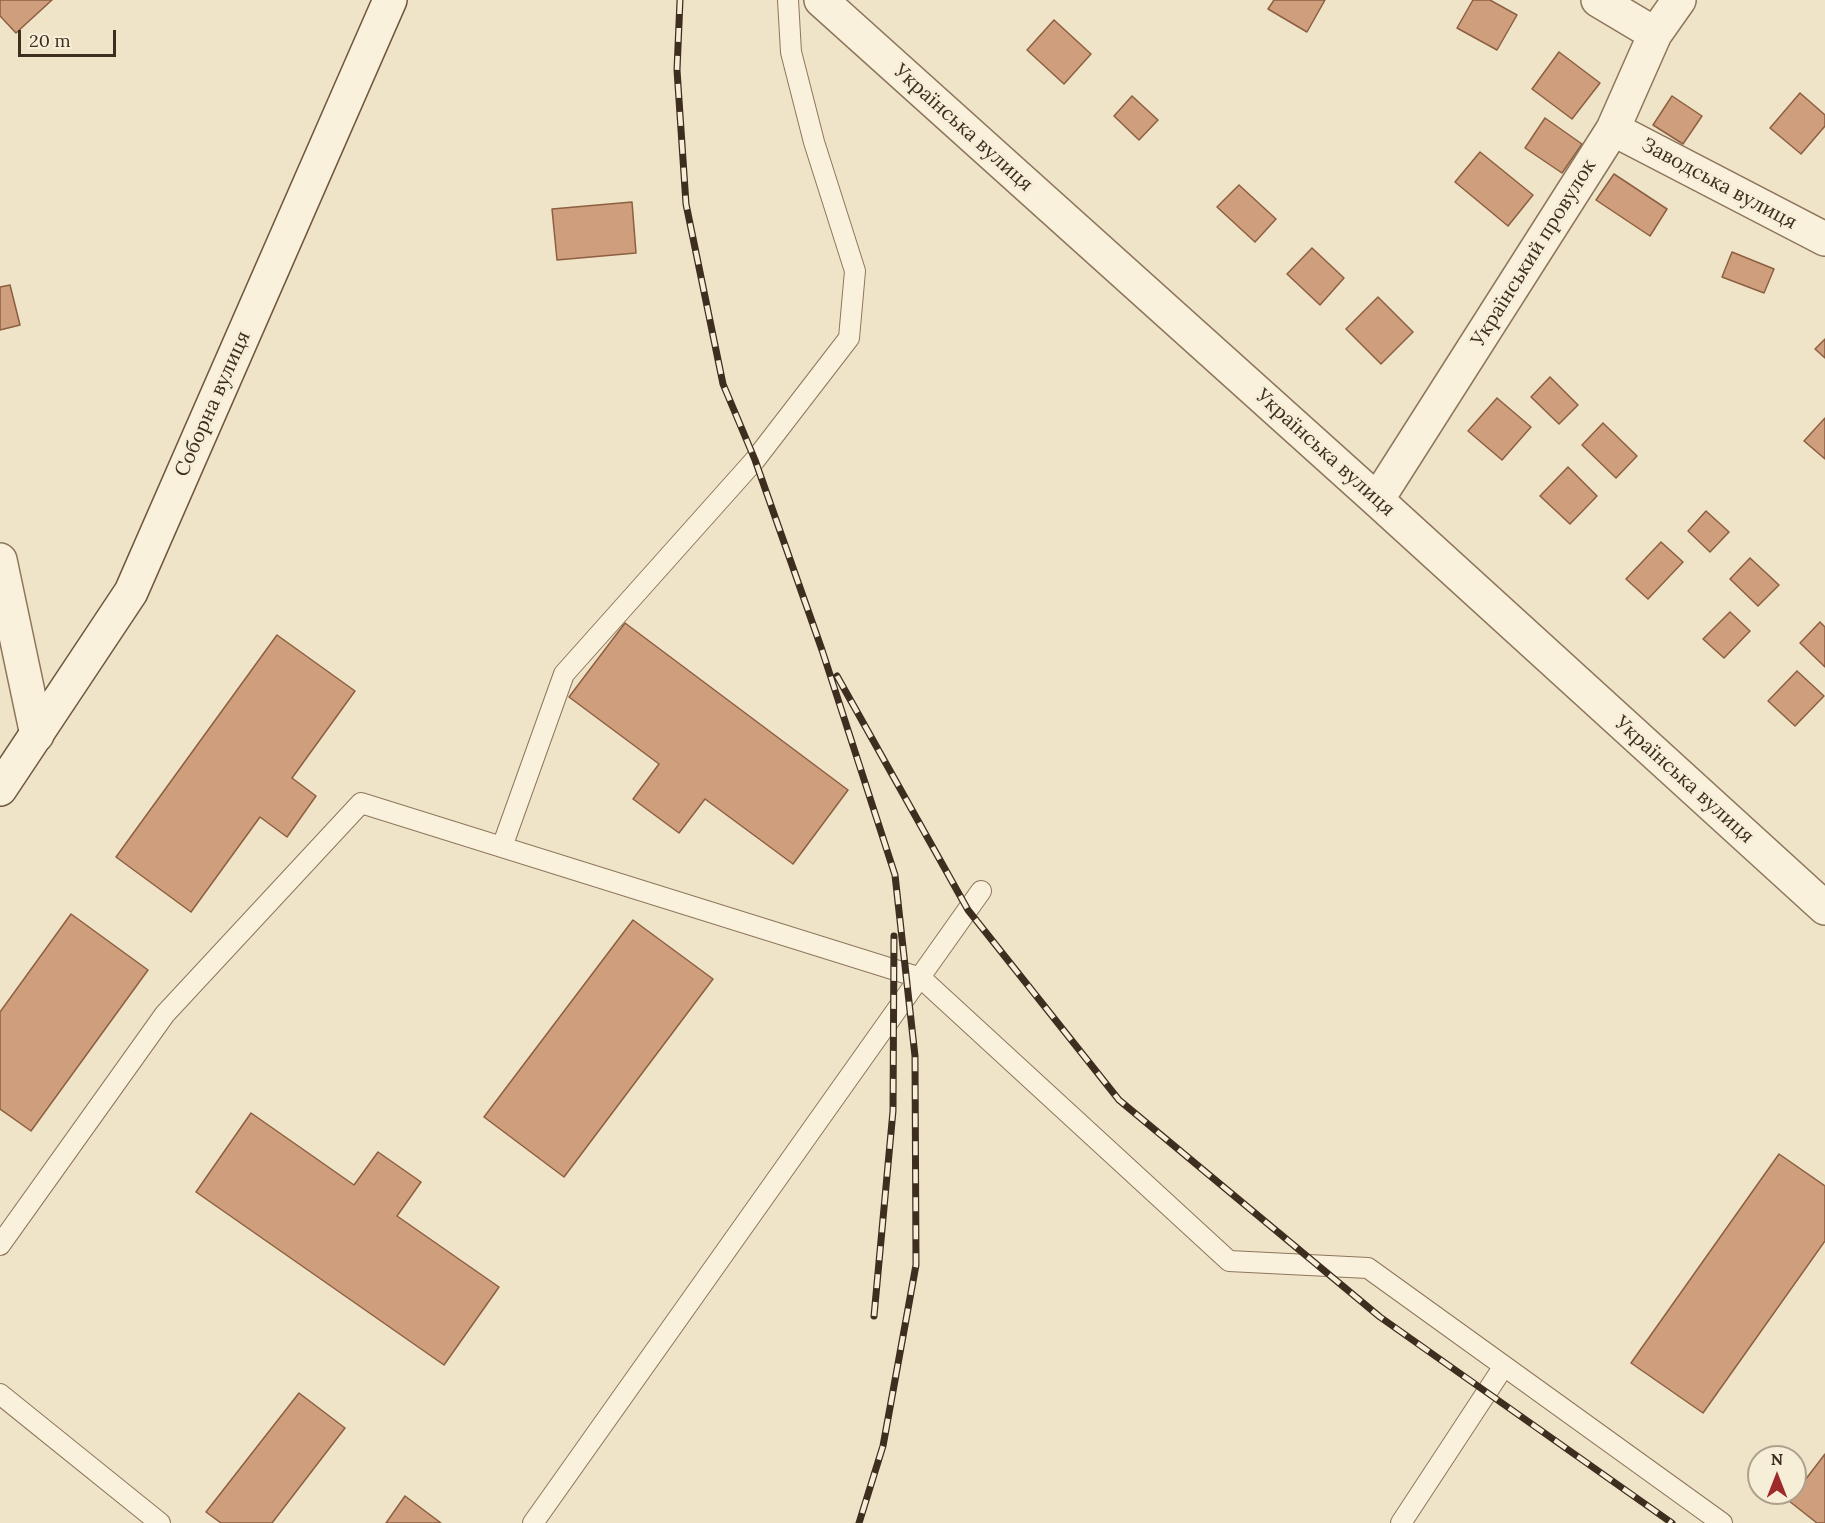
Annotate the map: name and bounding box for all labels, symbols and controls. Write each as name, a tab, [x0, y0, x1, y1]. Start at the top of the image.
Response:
scale bar	[21, 18, 118, 56]
text: 20 m	[29, 29, 71, 52]
street label: Українська вулиця	[889, 59, 1037, 197]
street label: Заводська вулиця	[1637, 133, 1801, 235]
street label: Український провулок	[1467, 155, 1601, 351]
street label: Соборна вулиця	[170, 328, 256, 480]
street label: Українська вулиця	[1251, 384, 1399, 522]
street label: Українська вулиця	[1610, 711, 1758, 849]
north arrow	[1747, 1445, 1807, 1505]
text: N	[1771, 1449, 1783, 1469]

